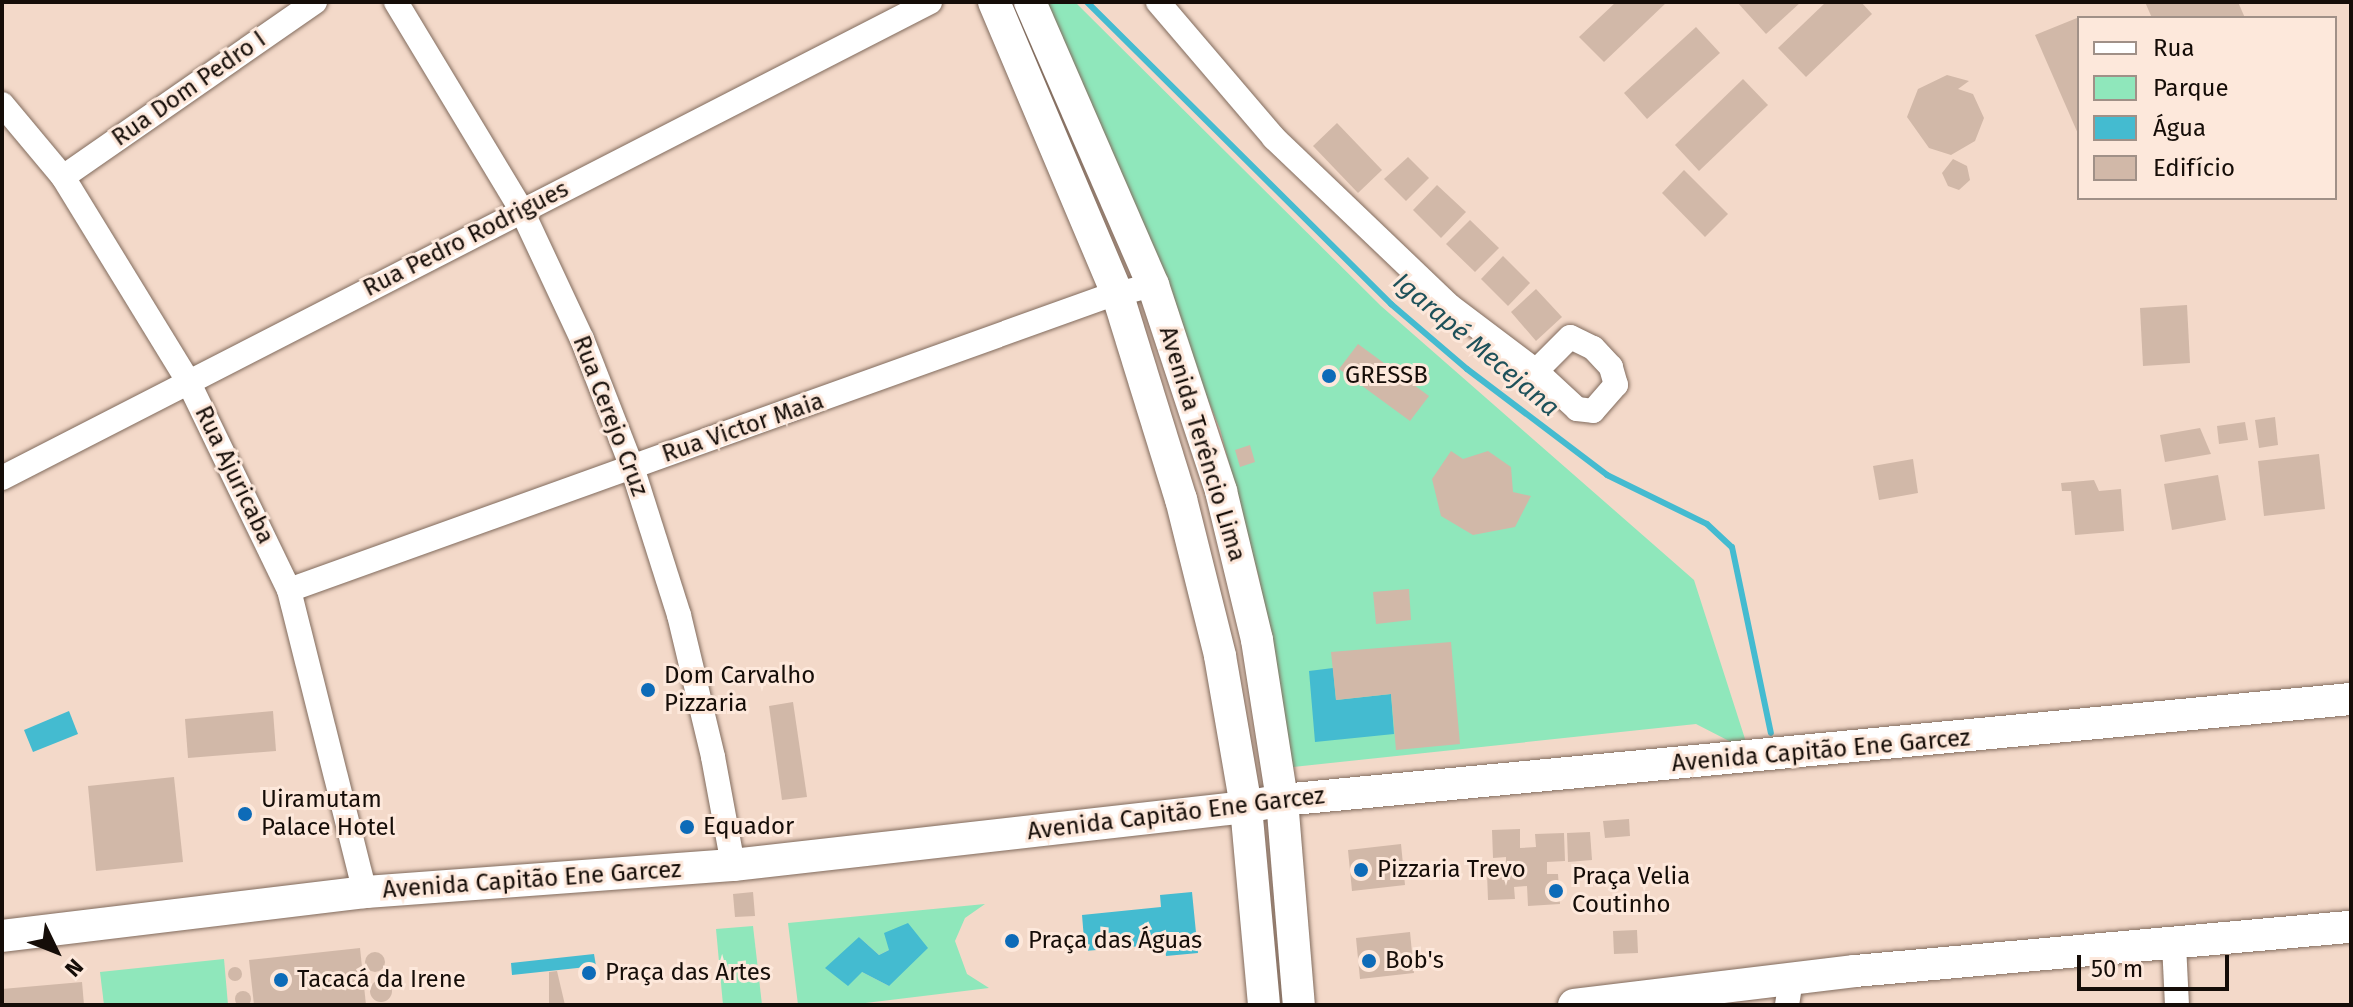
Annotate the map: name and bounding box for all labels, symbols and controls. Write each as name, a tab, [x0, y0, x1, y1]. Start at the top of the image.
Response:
legend	[2077, 16, 2337, 200]
street label: Rua Dom Pedro I	[107, 25, 271, 153]
text: Rua	[2153, 34, 2195, 62]
text: Parque	[2153, 74, 2229, 102]
text: Água	[2153, 114, 2206, 142]
text: Edifício	[2153, 154, 2235, 182]
street label: Rua Pedro Rodrigues	[359, 175, 573, 303]
water label: Igarapé Mecejana	[1387, 266, 1565, 424]
street label: Avenida Terêncio Lima	[1153, 323, 1251, 565]
street label: Rua Cerejo Cruz	[566, 332, 654, 500]
place label: GRESSB	[1345, 362, 1428, 390]
marker: GRESSB	[1320, 367, 1338, 385]
street label: Rua Victor Maia	[658, 387, 828, 469]
street label: Rua Ajuricaba	[188, 401, 280, 549]
place label: Dom Carvalho Pizzaria	[664, 662, 815, 718]
marker: Dom Carvalho Pizzaria	[639, 681, 657, 699]
street label: Avenida Capitão Ene Garcez	[1671, 724, 1971, 778]
street label: Avenida Capitão Ene Garcez	[1026, 781, 1326, 847]
place label: Uiramutam Palace Hotel	[261, 786, 396, 842]
marker: Uiramutam Palace Hotel	[236, 805, 254, 823]
place label: Equador	[703, 813, 794, 841]
marker: Equador	[678, 818, 696, 836]
street label: Avenida Capitão Ene Garcez	[382, 855, 682, 905]
place label: Pizzaria Trevo	[1377, 856, 1526, 884]
marker: Pizzaria Trevo	[1352, 861, 1370, 879]
place label: Praça Velia Coutinho	[1572, 863, 1690, 919]
marker: Praça Velia Coutinho	[1547, 882, 1565, 900]
north arrow	[16, 911, 96, 991]
place label: Praça das Águas	[1028, 927, 1202, 955]
marker: Praça das Águas	[1003, 932, 1021, 950]
scale bar	[2081, 939, 2233, 989]
place label: Bob's	[1385, 947, 1444, 975]
marker: Bob's	[1360, 952, 1378, 970]
text: N	[59, 953, 89, 982]
text: 50 m	[2091, 955, 2143, 983]
place label: Praça das Artes	[605, 959, 771, 987]
marker: Praça das Artes	[580, 964, 598, 982]
place label: Tacacá da Irene	[297, 966, 466, 994]
marker: Tacacá da Irene	[272, 971, 290, 989]

